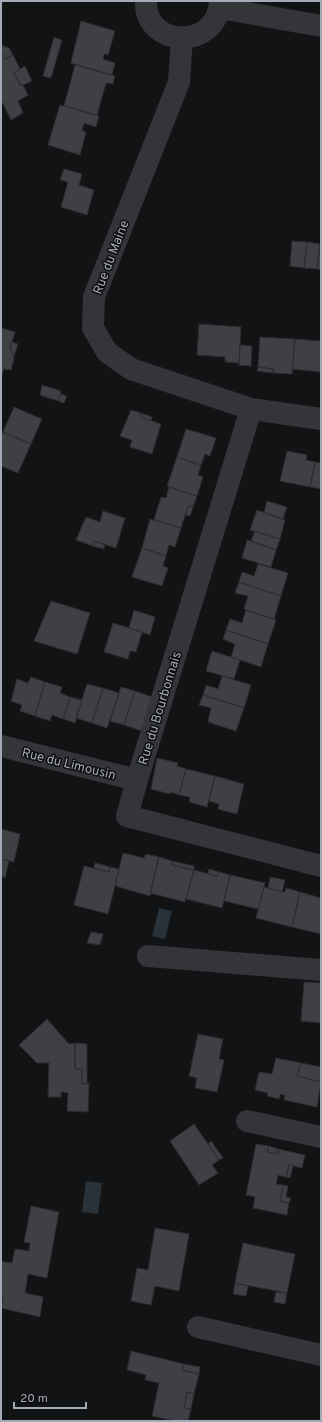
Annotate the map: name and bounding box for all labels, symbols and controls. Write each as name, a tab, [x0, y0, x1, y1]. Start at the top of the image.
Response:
street label: Rue du Maine	[90, 218, 133, 297]
street label: Rue du Bourbonnais	[136, 650, 186, 767]
street label: Rue du Limousin	[20, 746, 117, 784]
scale bar	[14, 1384, 86, 1410]
text: 20 m	[20, 1391, 48, 1407]

